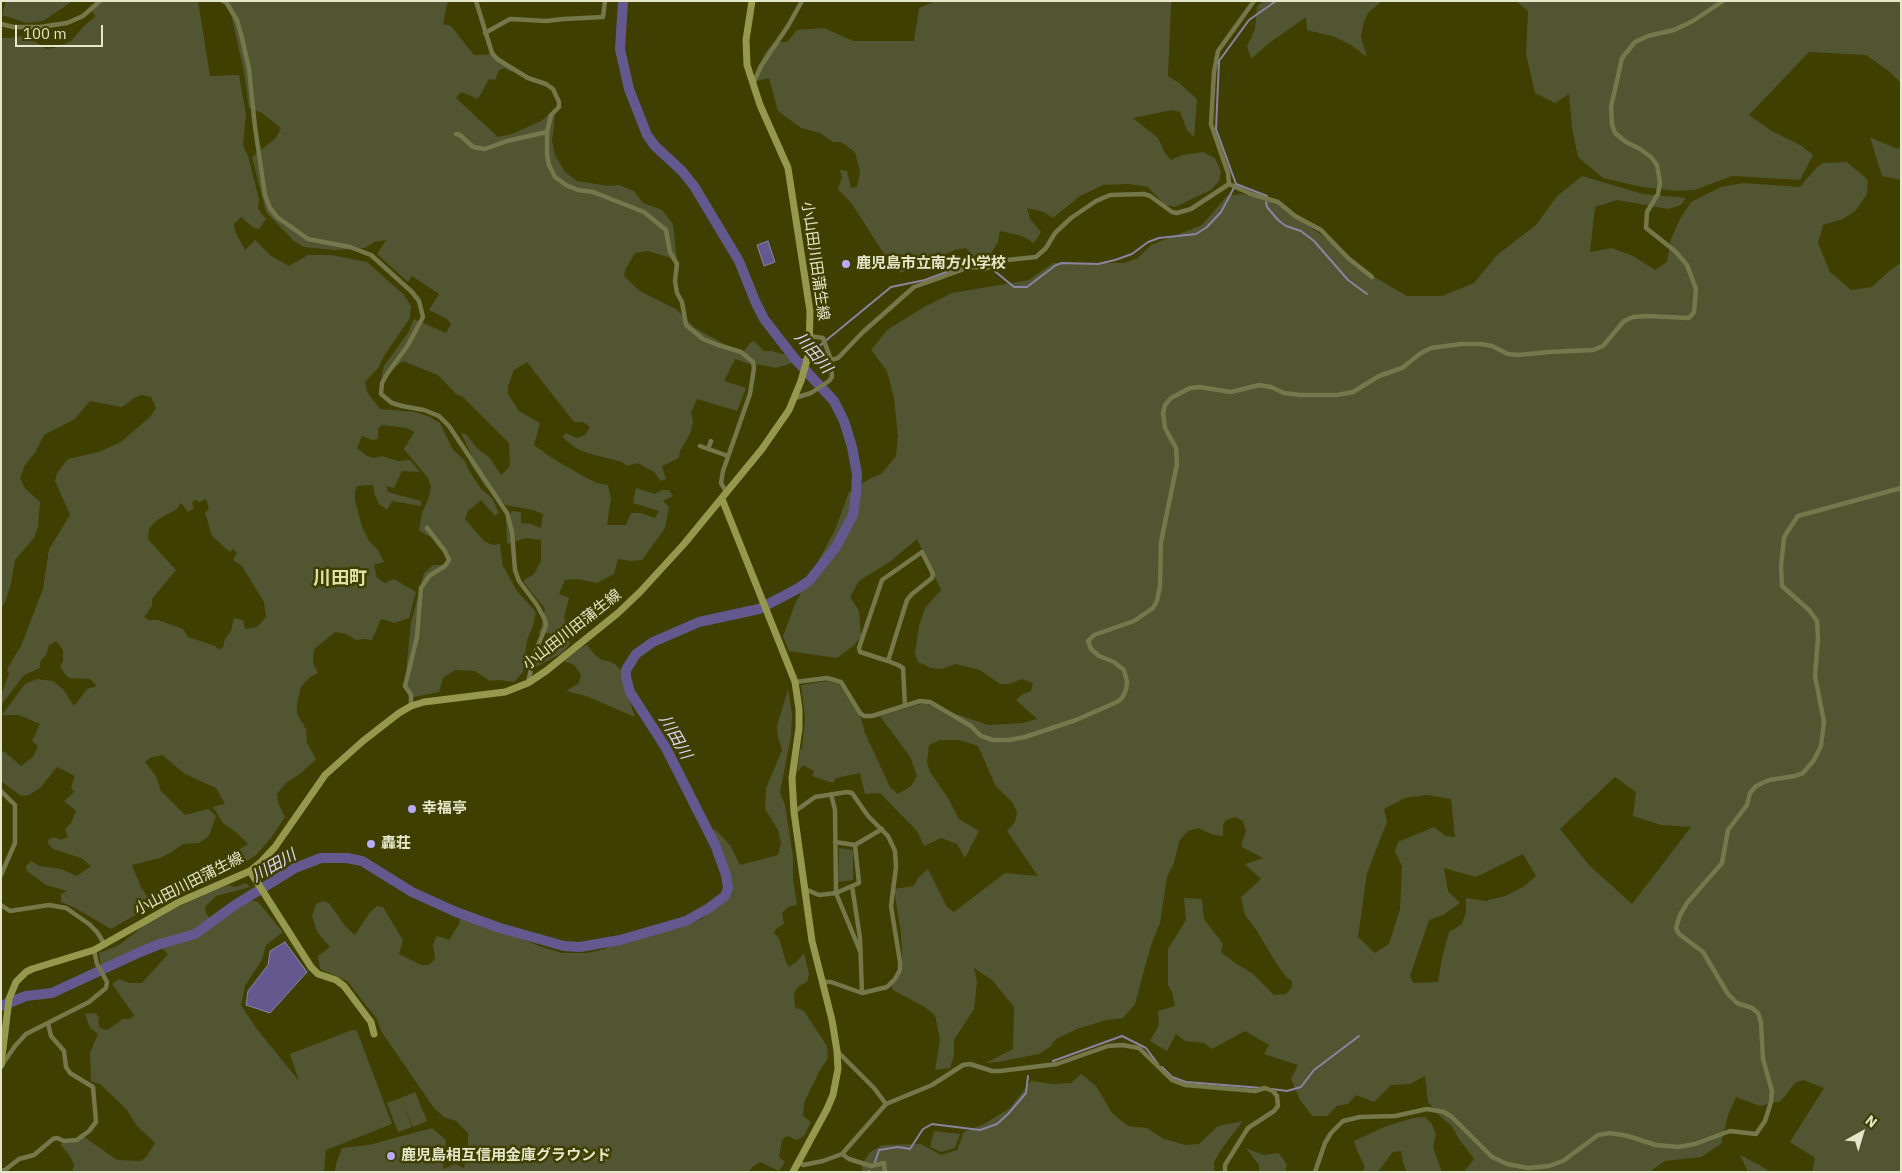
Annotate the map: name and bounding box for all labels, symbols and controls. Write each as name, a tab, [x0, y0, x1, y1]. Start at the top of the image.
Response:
scale bar	[18, 15, 105, 47]
text: 100 m	[23, 24, 67, 43]
street label: 小山田川田蒲生線	[798, 200, 832, 322]
place label: 鹿児島市立南方小学校	[856, 255, 1006, 273]
marker: 鹿児島市立南方小学校	[840, 258, 852, 270]
water label: 川田川	[790, 328, 836, 378]
district label: 川田町	[313, 568, 367, 590]
street label: 小山田川田蒲生線	[519, 586, 625, 674]
water label: 川田川	[655, 711, 695, 763]
place label: 幸福亭	[422, 800, 467, 818]
marker: 幸福亭	[406, 803, 418, 815]
place label: 轟荘	[381, 835, 411, 853]
marker: 轟荘	[365, 838, 377, 850]
water label: 川田川	[248, 846, 300, 886]
street label: 小山田川田蒲生線	[131, 849, 247, 919]
north arrow	[1837, 1108, 1887, 1158]
text: N	[1862, 1111, 1881, 1132]
place label: 鹿児島相互信用金庫グラウンド	[401, 1147, 611, 1165]
marker: 鹿児島相互信用金庫グラウンド	[385, 1150, 397, 1162]

